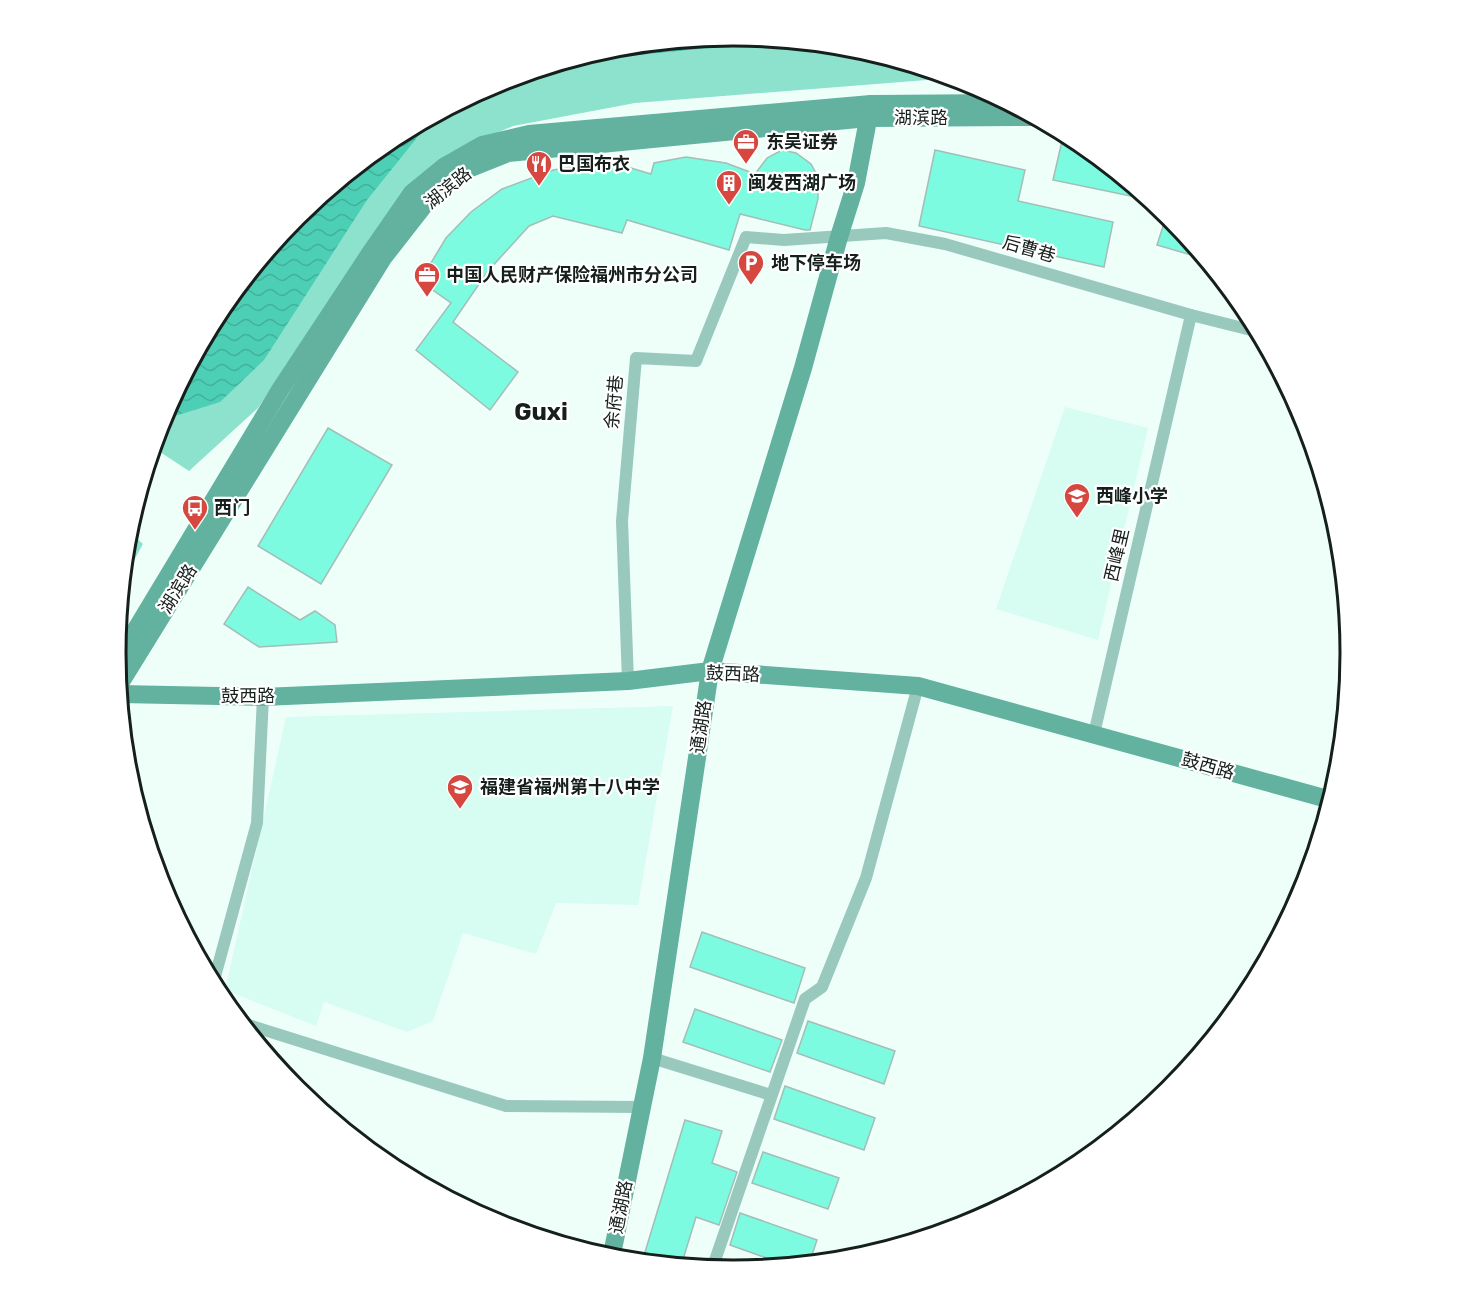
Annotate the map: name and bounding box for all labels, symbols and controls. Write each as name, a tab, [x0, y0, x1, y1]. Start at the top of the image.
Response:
street label: 湖滨路	[894, 107, 948, 129]
office icon: 东吴证券	[731, 127, 761, 165]
place label: 东吴证券	[766, 131, 838, 153]
restaurant icon: 巴国布衣	[524, 149, 554, 187]
place label: 巴国布衣	[558, 153, 630, 175]
street label: 湖滨路	[420, 162, 476, 214]
building icon: 闽发西湖广场	[714, 168, 744, 206]
place label: 闽发西湖广场	[748, 172, 856, 194]
street label: 后曹巷	[1000, 231, 1058, 267]
parking icon: 地下停车场	[736, 248, 766, 286]
place label: 地下停车场	[771, 252, 861, 274]
office icon: 中国人民财产保险福州市分公司	[412, 260, 442, 298]
place label: 中国人民财产保险福州市分公司	[446, 264, 698, 286]
street label: 余府巷	[601, 374, 627, 430]
district label: Guxi	[514, 398, 568, 426]
school or university icon: 西峰小学	[1062, 481, 1092, 519]
place label: 西峰小学	[1096, 485, 1168, 507]
bus stop icon: 西门	[180, 493, 210, 531]
place label: 西门	[214, 497, 250, 519]
street label: 西峰里	[1100, 526, 1134, 584]
street label: 湖滨路	[154, 560, 202, 618]
street label: 鼓西路	[706, 662, 760, 686]
street label: 鼓西路	[221, 685, 275, 707]
street label: 通湖路	[686, 699, 716, 755]
street label: 鼓西路	[1179, 748, 1237, 784]
school or university icon: 福建省福州第十八中学	[445, 772, 475, 810]
place label: 福建省福州第十八中学	[480, 776, 660, 798]
street label: 通湖路	[605, 1178, 637, 1236]

